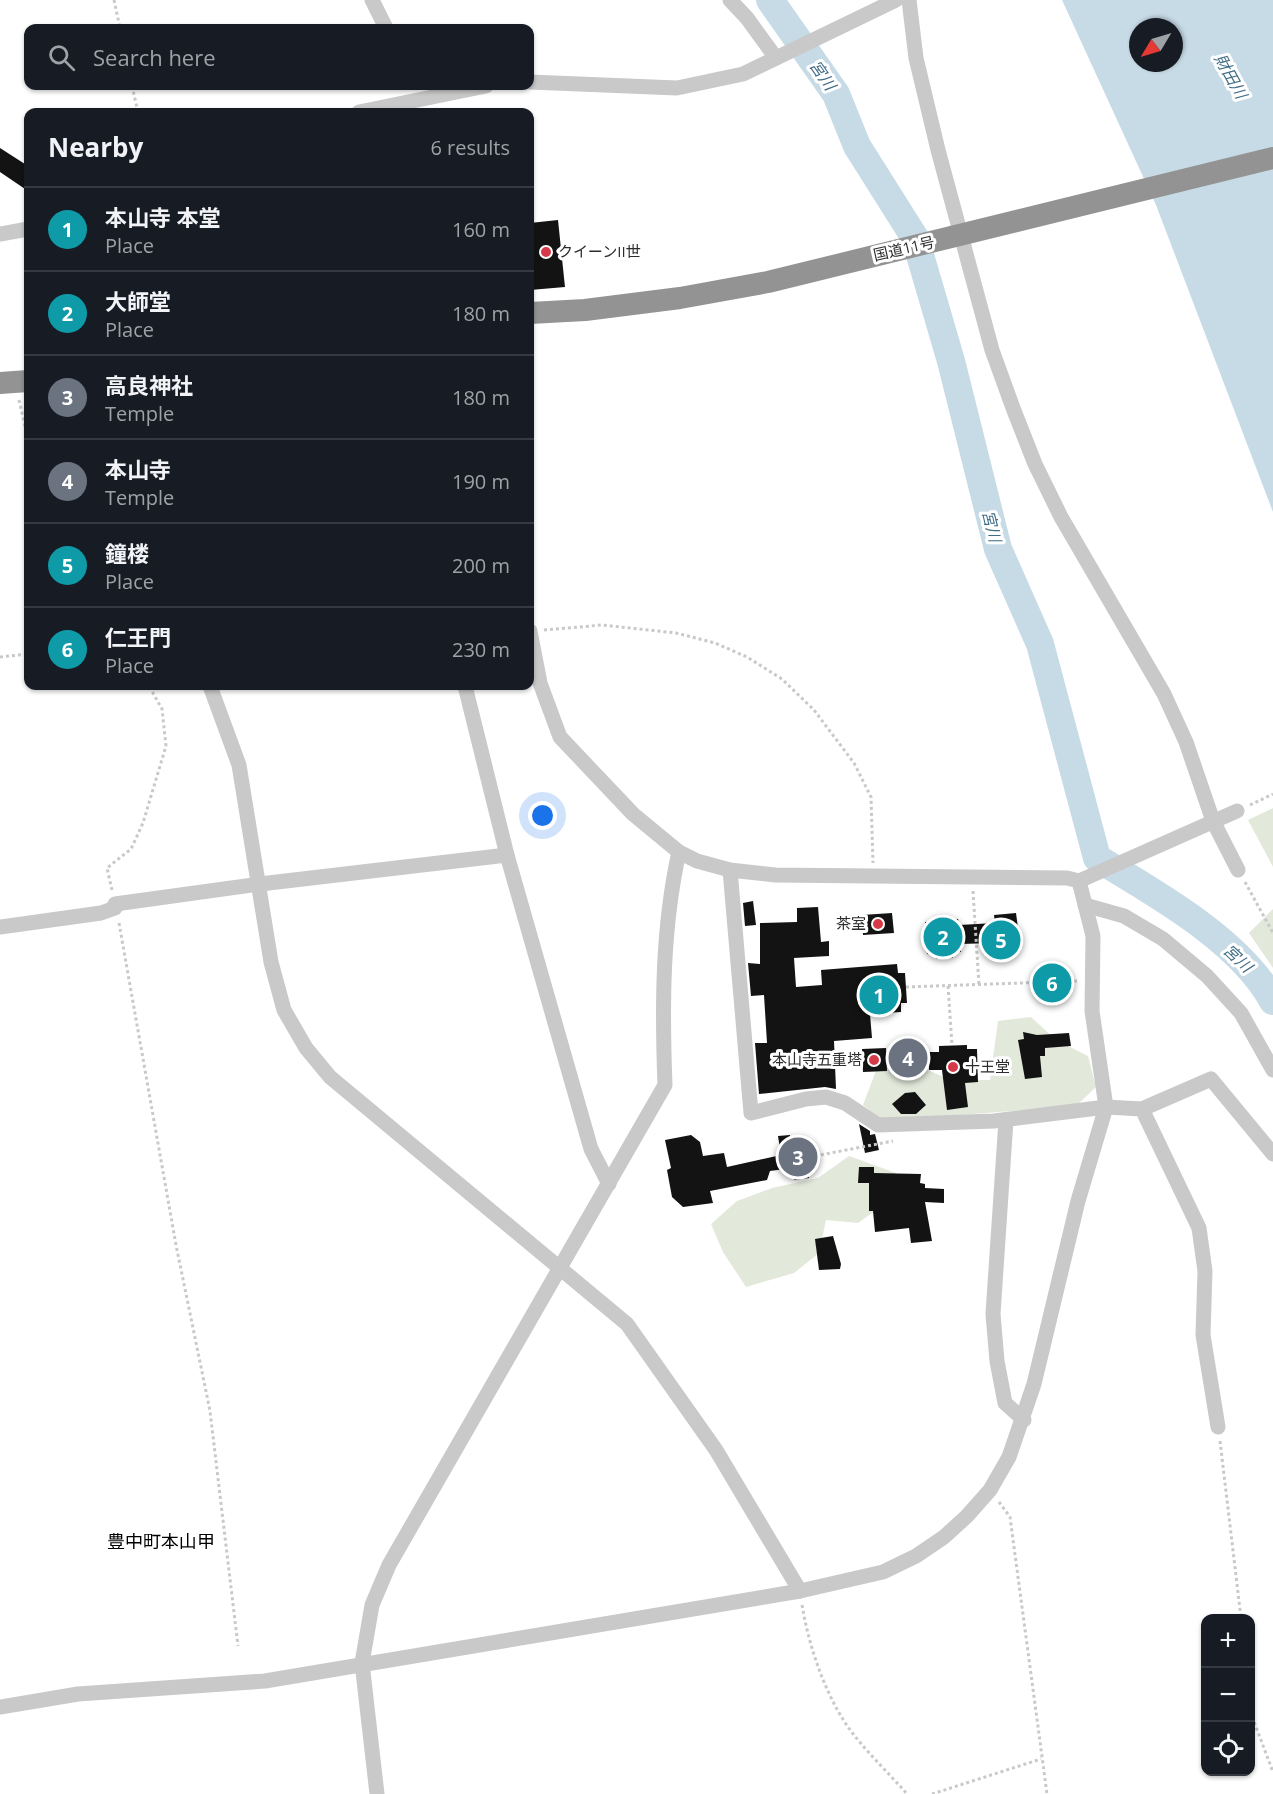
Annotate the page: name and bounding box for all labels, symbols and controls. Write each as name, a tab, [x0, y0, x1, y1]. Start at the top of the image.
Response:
north arrow	[1129, 18, 1183, 72]
search box	[24, 24, 534, 90]
icon: search	[45, 41, 78, 74]
text: Search here	[93, 42, 216, 72]
water label: 財田川	[1210, 50, 1253, 104]
water label: 宮川	[805, 56, 842, 96]
text: Nearby	[48, 129, 143, 165]
text: 6 results	[430, 134, 510, 161]
text: 本山寺 本堂	[105, 202, 221, 232]
text: 1	[62, 216, 73, 243]
text: 160 m	[452, 216, 510, 243]
street label: 国道11号	[871, 231, 936, 265]
text: Place	[105, 232, 154, 259]
place label: クイーンII世	[558, 241, 641, 261]
marker: クイーンII世	[539, 245, 553, 259]
text: 大師堂	[105, 286, 171, 316]
text: 2	[62, 300, 73, 327]
text: 180 m	[452, 300, 510, 327]
text: Place	[105, 316, 154, 343]
text: 高良神社	[105, 370, 193, 400]
text: 3	[62, 384, 73, 411]
text: 180 m	[452, 384, 510, 411]
text: Temple	[105, 400, 174, 427]
text: 本山寺	[105, 454, 171, 484]
text: 4	[62, 468, 73, 495]
text: 190 m	[452, 468, 510, 495]
text: Temple	[105, 484, 174, 511]
water label: 宮川	[977, 508, 1007, 546]
text: 鐘楼	[105, 538, 149, 568]
text: 5	[62, 552, 73, 579]
text: 200 m	[452, 552, 510, 579]
text: Place	[105, 568, 154, 595]
text: 仁王門	[105, 622, 171, 652]
text: 6	[62, 636, 73, 663]
text: 230 m	[452, 636, 510, 663]
text: Place	[105, 652, 154, 679]
your location	[528, 801, 557, 830]
place label: 茶室	[836, 913, 866, 933]
pin: 2	[924, 914, 962, 960]
marker: 茶室	[871, 917, 885, 931]
pin: 5	[982, 918, 1020, 962]
water label: 宮川	[1219, 939, 1259, 978]
pin: 6	[1032, 960, 1072, 1006]
pin: 1	[860, 972, 898, 1018]
pin: 4	[888, 1036, 928, 1080]
place label: 本山寺五重塔	[772, 1049, 862, 1069]
marker: 本山寺五重塔	[867, 1053, 881, 1067]
place label: 十王堂	[965, 1056, 1010, 1076]
marker: 十王堂	[946, 1060, 960, 1074]
pin: 3	[778, 1134, 818, 1180]
district label: 豊中町本山甲	[107, 1529, 215, 1553]
map controls	[1201, 1614, 1255, 1776]
button: +	[1201, 1614, 1255, 1668]
button: −	[1201, 1668, 1255, 1722]
button: locate	[1201, 1722, 1255, 1776]

